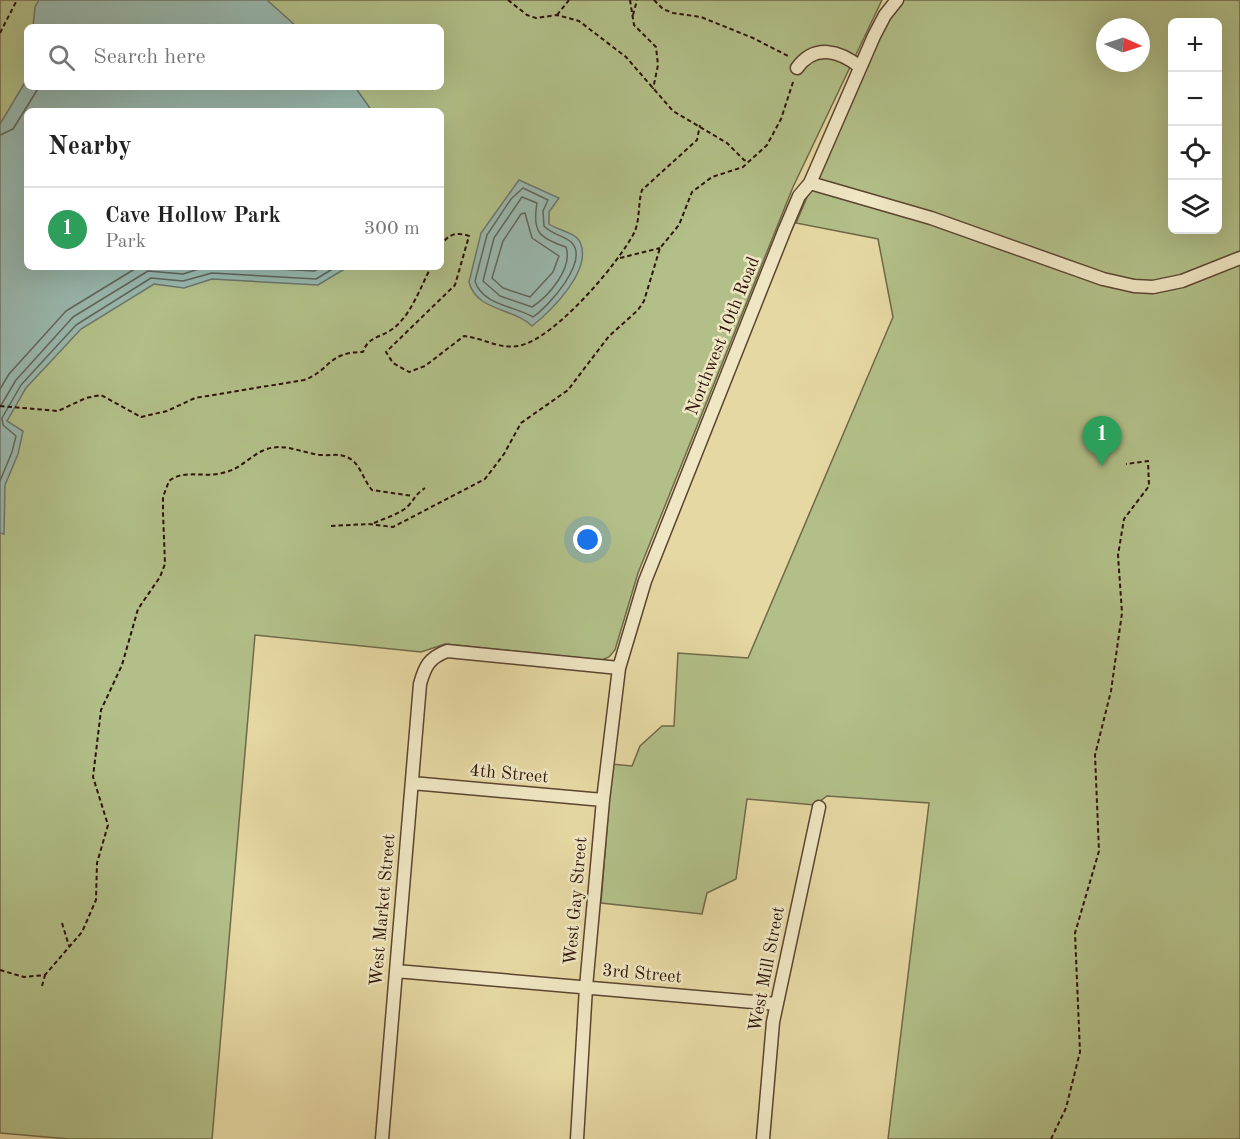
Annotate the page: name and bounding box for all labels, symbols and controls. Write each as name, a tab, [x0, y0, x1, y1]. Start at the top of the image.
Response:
north arrow	[1096, 18, 1150, 72]
map controls	[1168, 18, 1222, 234]
button: +	[1168, 18, 1222, 72]
search box	[24, 24, 444, 90]
icon: search	[45, 41, 78, 74]
text: Search here	[93, 46, 206, 68]
button: −	[1168, 72, 1222, 126]
button: locate	[1168, 126, 1222, 180]
text: Nearby	[48, 134, 132, 160]
button: layers	[1168, 180, 1222, 234]
text: Cave Hollow Park	[105, 205, 281, 227]
text: 1	[62, 219, 73, 239]
text: 300 m	[364, 219, 420, 239]
text: Park	[105, 232, 146, 252]
street label: Northwest 10th Road	[683, 254, 763, 418]
pin: 1	[1082, 416, 1122, 466]
your location	[573, 525, 602, 554]
street label: 4th Street	[469, 762, 549, 786]
street label: West Market Street	[367, 833, 399, 987]
street label: West Gay Street	[561, 836, 591, 966]
street label: West Mill Street	[746, 905, 788, 1033]
street label: 3rd Street	[601, 962, 683, 986]

